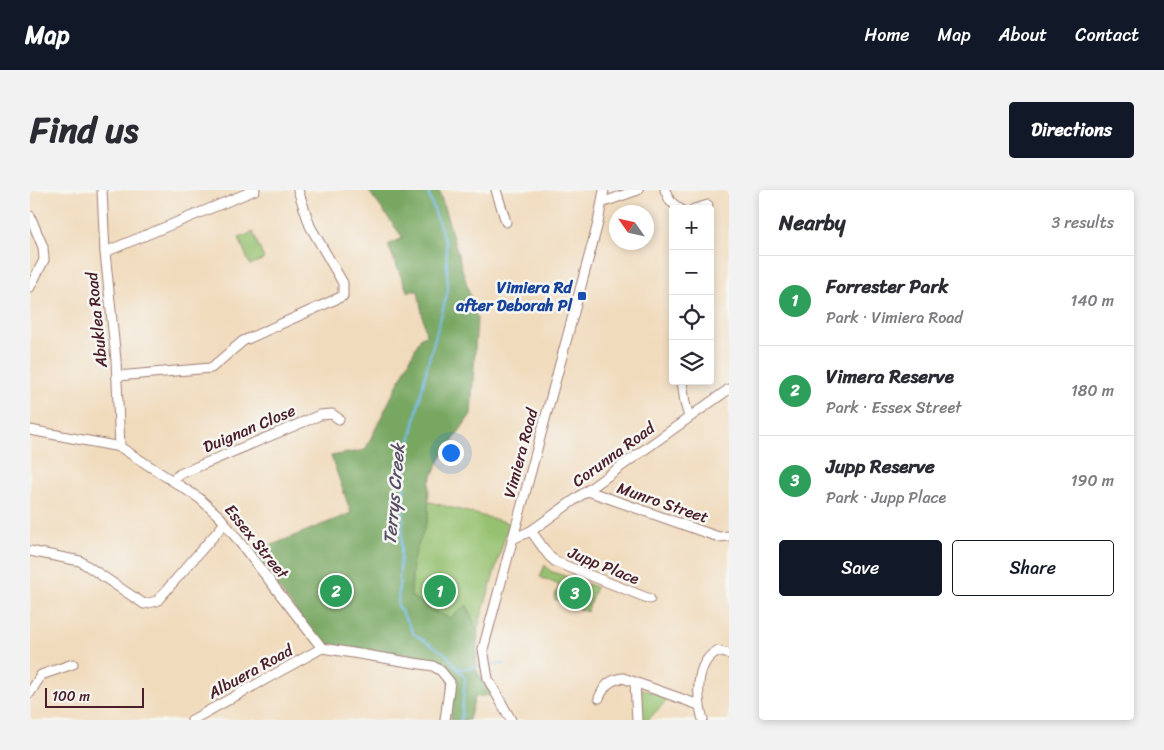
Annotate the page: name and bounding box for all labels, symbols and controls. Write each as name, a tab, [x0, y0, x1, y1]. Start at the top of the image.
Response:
text: Map	[25, 14, 69, 56]
text: Home	[865, 19, 910, 51]
text: Map	[938, 19, 971, 51]
text: About	[999, 19, 1047, 51]
text: Contact	[1075, 19, 1139, 51]
text: Find us	[30, 99, 138, 161]
button: Directions	[1009, 102, 1134, 158]
text: Nearby	[779, 204, 845, 242]
north arrow	[609, 205, 654, 250]
map controls	[669, 205, 714, 385]
button: +	[669, 205, 714, 250]
text: 3 results	[1051, 208, 1114, 237]
button: −	[669, 250, 714, 295]
street label: Abuklea Road	[77, 269, 116, 370]
text: Forrester Park	[826, 270, 948, 303]
place label: Vimiera Rd after Deborah Pl	[455, 273, 574, 320]
text: 1	[792, 286, 798, 315]
text: 140 m	[1071, 286, 1114, 315]
marker: Vimiera Rd after Deborah Pl	[576, 290, 588, 302]
button: locate	[669, 295, 714, 340]
text: Park · Vimiera Road	[826, 303, 963, 332]
button: layers	[669, 340, 714, 385]
text: Vimera Reserve	[826, 360, 954, 393]
text: 2	[790, 376, 800, 405]
text: 180 m	[1071, 376, 1114, 405]
text: Park · Essex Street	[826, 393, 962, 422]
street label: Duignan Close	[198, 396, 300, 461]
street label: Vimiera Road	[495, 404, 547, 501]
street label: Corunna Road	[566, 413, 662, 495]
your location	[438, 440, 464, 466]
water label: Terrys Creek	[374, 441, 414, 546]
text: Jupp Reserve	[826, 450, 935, 483]
text: 3	[791, 466, 799, 495]
text: 190 m	[1071, 466, 1114, 495]
street label: Munro Street	[613, 473, 713, 532]
text: Park · Jupp Place	[826, 483, 946, 512]
street label: Essex Street	[217, 497, 297, 586]
street label: Jupp Place	[563, 538, 644, 593]
button: Save	[779, 540, 942, 596]
button: Share	[952, 540, 1114, 596]
pin: 2	[320, 572, 352, 610]
pin: 1	[424, 572, 456, 610]
pin: 3	[559, 574, 591, 612]
street label: Albuera Road	[201, 635, 300, 707]
text: 100 m	[52, 684, 90, 709]
scale bar	[45, 685, 144, 708]

